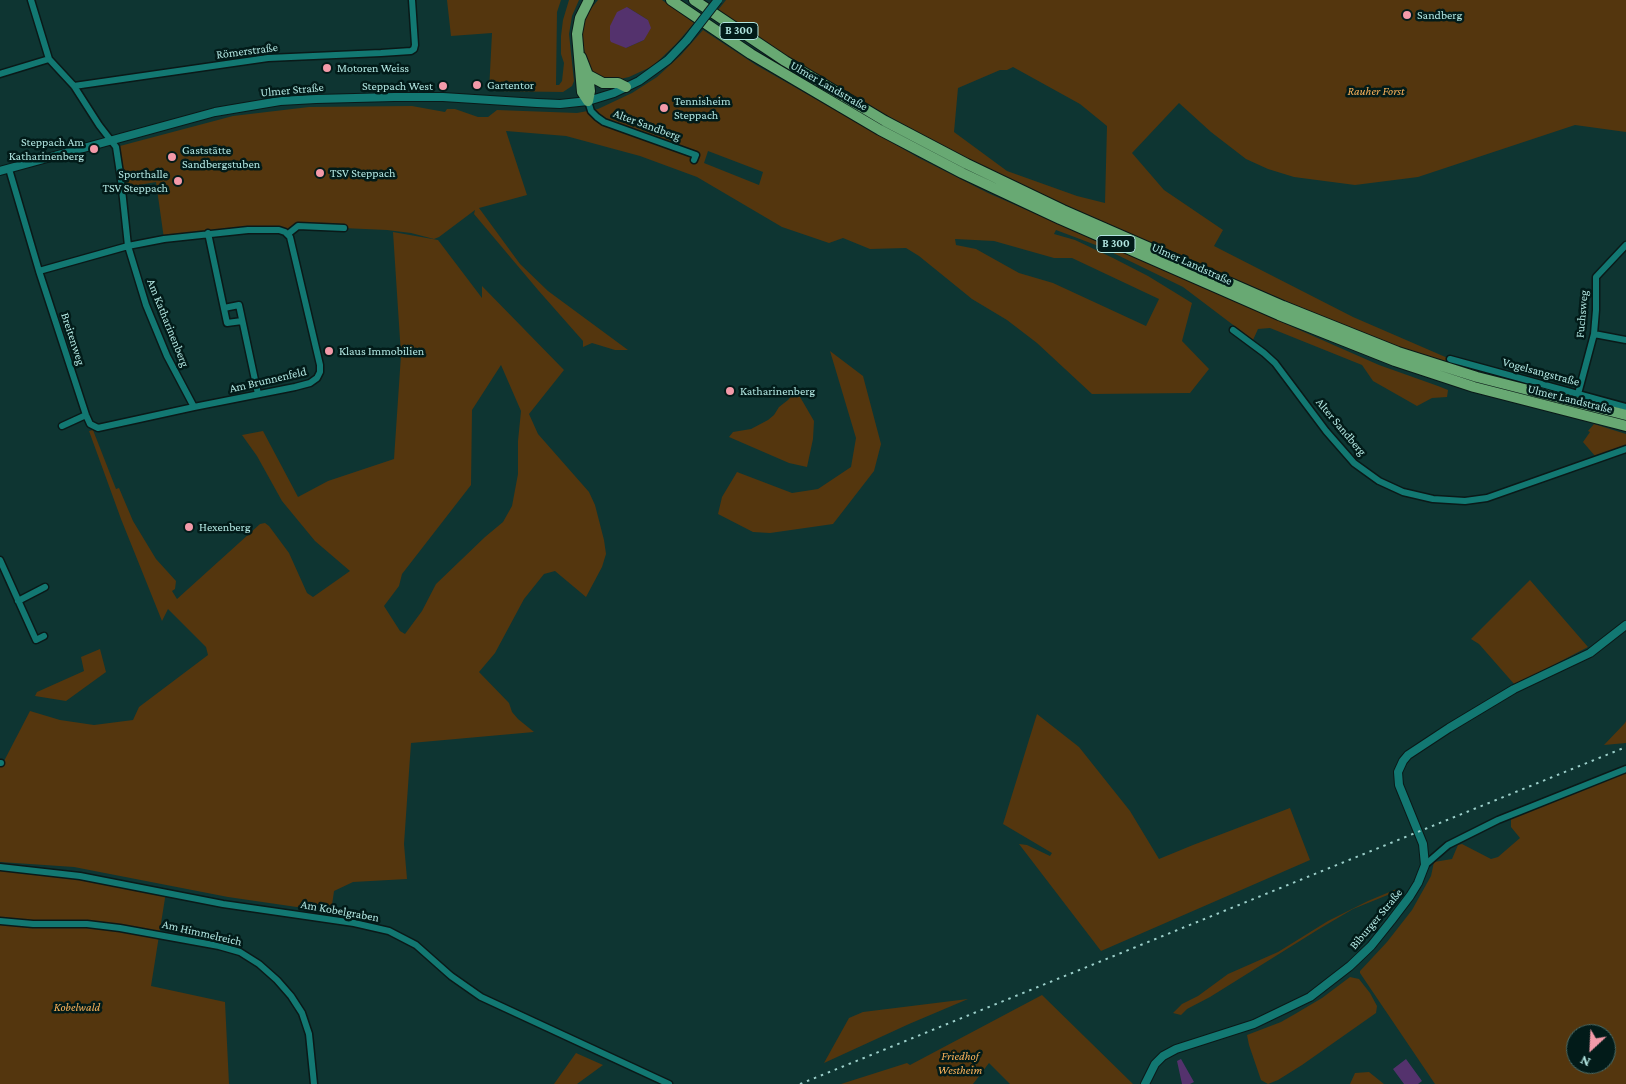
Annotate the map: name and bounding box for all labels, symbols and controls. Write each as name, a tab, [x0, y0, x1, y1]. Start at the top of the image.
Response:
place label: Sandberg	[1417, 8, 1462, 22]
marker: Sandberg	[1401, 9, 1413, 21]
road number: B 300	[720, 22, 758, 40]
street label: Römerstraße	[215, 40, 279, 62]
street label: Ulmer Landstraße	[788, 58, 870, 114]
place label: Motoren Weiss	[337, 61, 409, 75]
marker: Motoren Weiss	[321, 62, 333, 74]
place label: Gartentor	[487, 78, 534, 92]
place label: Steppach West	[362, 79, 433, 93]
marker: Gartentor	[471, 79, 483, 91]
street label: Ulmer Straße	[260, 80, 324, 100]
marker: Steppach West	[437, 80, 449, 92]
park label: Rauher Forst	[1347, 84, 1405, 98]
place label: Tennisheim Steppach	[674, 94, 731, 122]
marker: Tennisheim Steppach	[658, 102, 670, 114]
street label: Alter Sandberg	[611, 106, 683, 144]
place label: Steppach Am Katharinenberg	[9, 135, 84, 163]
marker: Steppach Am Katharinenberg	[88, 143, 100, 155]
place label: Gaststätte Sandbergstuben	[182, 143, 260, 171]
marker: Gaststätte Sandbergstuben	[166, 151, 178, 163]
place label: TSV Steppach	[330, 166, 395, 180]
place label: Sporthalle TSV Steppach	[103, 167, 168, 195]
marker: TSV Steppach	[314, 167, 326, 179]
marker: Sporthalle TSV Steppach	[172, 175, 184, 187]
road number: B 300	[1097, 235, 1135, 252]
street label: Ulmer Landstraße	[1149, 240, 1235, 288]
street label: Am Katharinenberg	[144, 277, 192, 369]
street label: Fuchsweg	[1573, 290, 1591, 338]
street label: Breitenweg	[58, 311, 88, 367]
place label: Klaus Immobilien	[339, 344, 424, 358]
marker: Klaus Immobilien	[323, 345, 335, 357]
street label: Vogelsangstraße	[1501, 355, 1581, 389]
street label: Am Brunnenfeld	[228, 364, 308, 396]
street label: Ulmer Landstraße	[1526, 382, 1614, 416]
place label: Katharinenberg	[740, 384, 815, 398]
marker: Katharinenberg	[724, 385, 736, 397]
street label: Alter Sandberg	[1313, 395, 1369, 459]
place label: Hexenberg	[199, 520, 250, 534]
marker: Hexenberg	[183, 521, 195, 533]
street label: Biburger Straße	[1346, 886, 1406, 952]
street label: Am Kobelgraben	[300, 897, 380, 925]
street label: Am Himmelreich	[161, 917, 243, 949]
park label: Kobelwald	[54, 1000, 100, 1014]
north arrow	[1566, 1024, 1616, 1074]
park label: Friedhof Westheim	[938, 1049, 982, 1077]
text: N	[1577, 1052, 1593, 1071]

